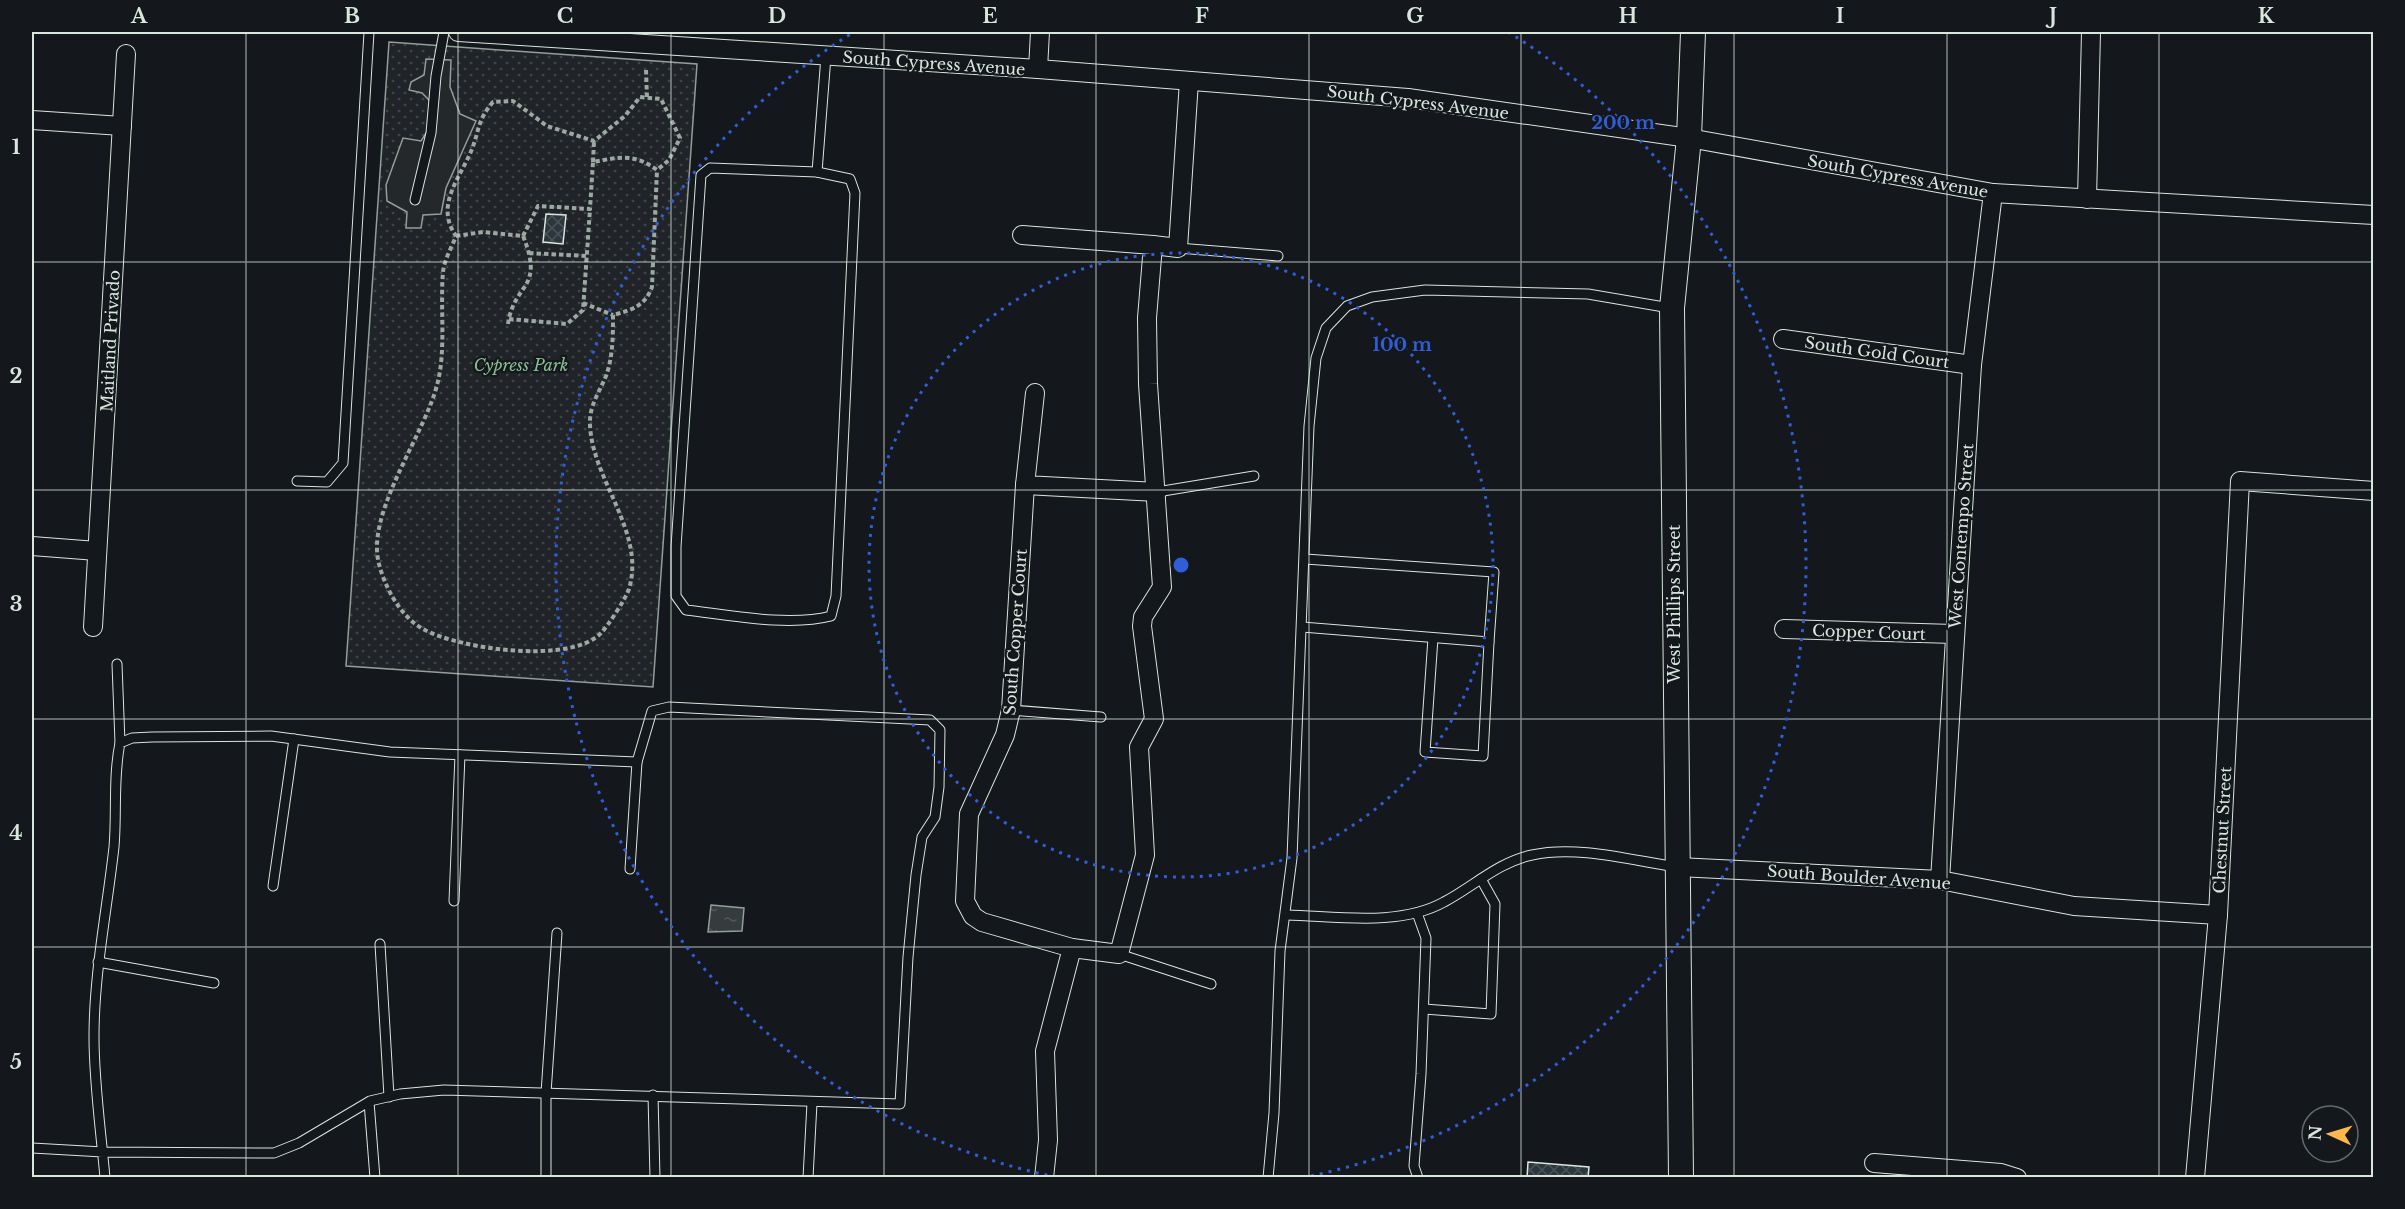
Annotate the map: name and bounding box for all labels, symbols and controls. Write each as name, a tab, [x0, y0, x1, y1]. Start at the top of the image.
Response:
text: A	[130, 4, 148, 28]
text: B	[344, 4, 360, 28]
text: C	[557, 4, 573, 28]
text: D	[768, 4, 786, 28]
text: E	[982, 4, 998, 28]
text: F	[1195, 4, 1209, 28]
text: G	[1406, 4, 1424, 28]
text: H	[1619, 4, 1638, 28]
text: I	[1836, 4, 1844, 28]
text: J	[2045, 4, 2057, 28]
text: K	[2258, 4, 2275, 28]
street label: South Cypress Avenue	[842, 47, 1026, 79]
street label: South Cypress Avenue	[1326, 81, 1510, 123]
text: 200 m	[1591, 112, 1655, 134]
text: 1	[12, 135, 21, 159]
street label: South Cypress Avenue	[1806, 150, 1990, 202]
street label: Maitland Privado	[96, 270, 124, 412]
street label: South Gold Court	[1803, 332, 1951, 372]
text: 100 m	[1372, 334, 1432, 356]
park label: Cypress Park	[474, 355, 568, 375]
text: 2	[9, 364, 23, 388]
street label: West Contempo Street	[1944, 443, 1977, 630]
street label: West Phillips Street	[1664, 525, 1684, 684]
street label: South Copper Court	[999, 548, 1031, 716]
centre of rings	[1171, 555, 1191, 575]
text: 3	[10, 592, 22, 616]
street label: Copper Court	[1812, 620, 1926, 644]
street label: Chestnut Street	[2209, 766, 2235, 894]
text: 4	[9, 821, 23, 845]
street label: South Boulder Avenue	[1767, 861, 1951, 893]
text: 5	[10, 1050, 22, 1074]
north arrow	[2300, 1104, 2360, 1164]
text: N	[2305, 1125, 2326, 1141]

